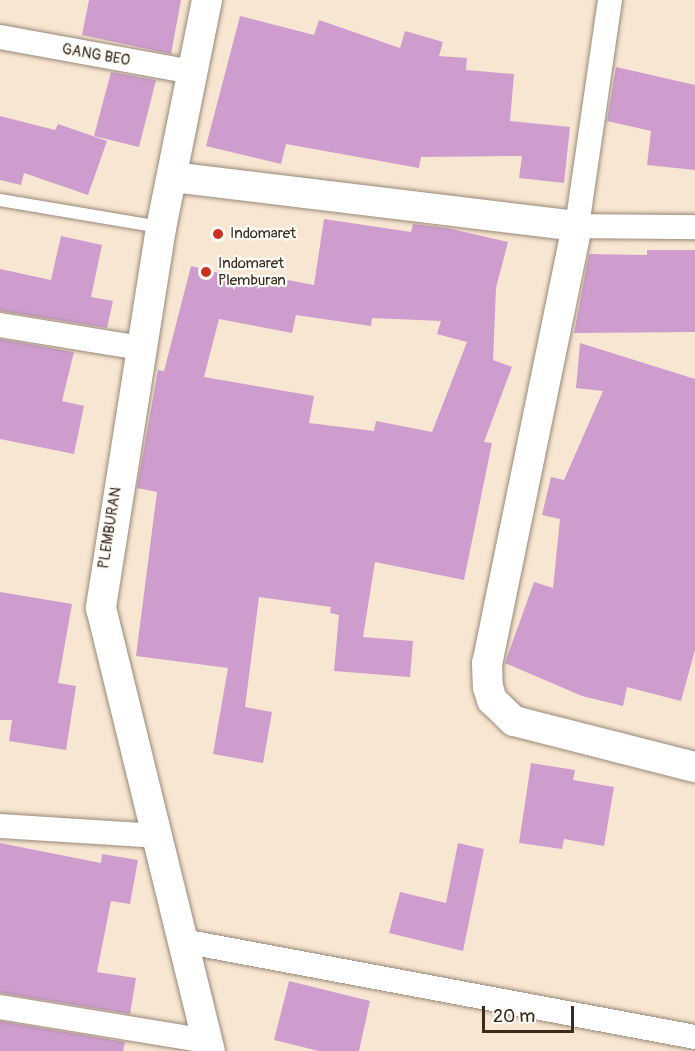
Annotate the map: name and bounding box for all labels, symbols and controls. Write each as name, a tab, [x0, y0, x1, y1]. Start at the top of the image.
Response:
street label: GANG BEO	[61, 40, 131, 70]
place label: Indomaret	[230, 225, 296, 243]
marker: Indomaret	[211, 227, 225, 241]
place label: Indomaret Plemburan	[218, 254, 286, 289]
marker: Indomaret Plemburan	[199, 265, 213, 279]
street label: PLEMBURAN	[95, 486, 125, 570]
scale bar	[485, 994, 576, 1032]
text: 20 m	[493, 1005, 535, 1028]

